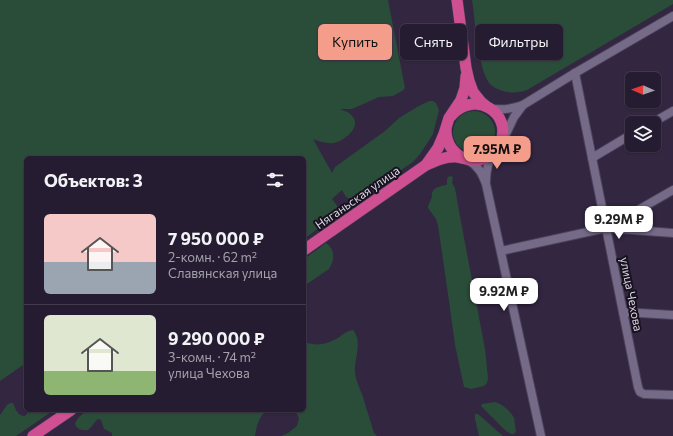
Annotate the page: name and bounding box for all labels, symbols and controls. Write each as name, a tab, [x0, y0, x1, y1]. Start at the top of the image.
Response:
chip: Купить	[318, 24, 392, 60]
chip: Снять	[400, 24, 467, 60]
chip: Фильтры	[475, 24, 563, 60]
north arrow	[625, 72, 661, 108]
map controls	[625, 72, 661, 152]
button: layers	[625, 116, 661, 152]
pin: 7.95M ₽	[460, 136, 534, 170]
text: 7.95M ₽	[473, 141, 521, 157]
street label: Няганьская улица	[312, 163, 402, 231]
icon: filters	[264, 169, 286, 191]
text: Объектов: 3	[44, 170, 143, 191]
pin: 9.29M ₽	[582, 206, 656, 240]
text: 9.29M ₽	[594, 211, 644, 227]
text: 7 950 000 ₽	[168, 228, 264, 249]
icon: home	[76, 230, 124, 278]
text: 2-комн. · 62 m²	[168, 249, 257, 265]
street label: улица Чехова	[618, 256, 646, 332]
text: Славянская улица	[168, 265, 277, 281]
pin: 9.92M ₽	[467, 278, 541, 312]
text: 9.92M ₽	[479, 283, 529, 299]
text: 9 290 000 ₽	[168, 328, 265, 349]
icon: home	[76, 331, 124, 379]
text: 3-комн. · 74 m²	[168, 349, 256, 365]
text: улица Чехова	[168, 365, 250, 381]

